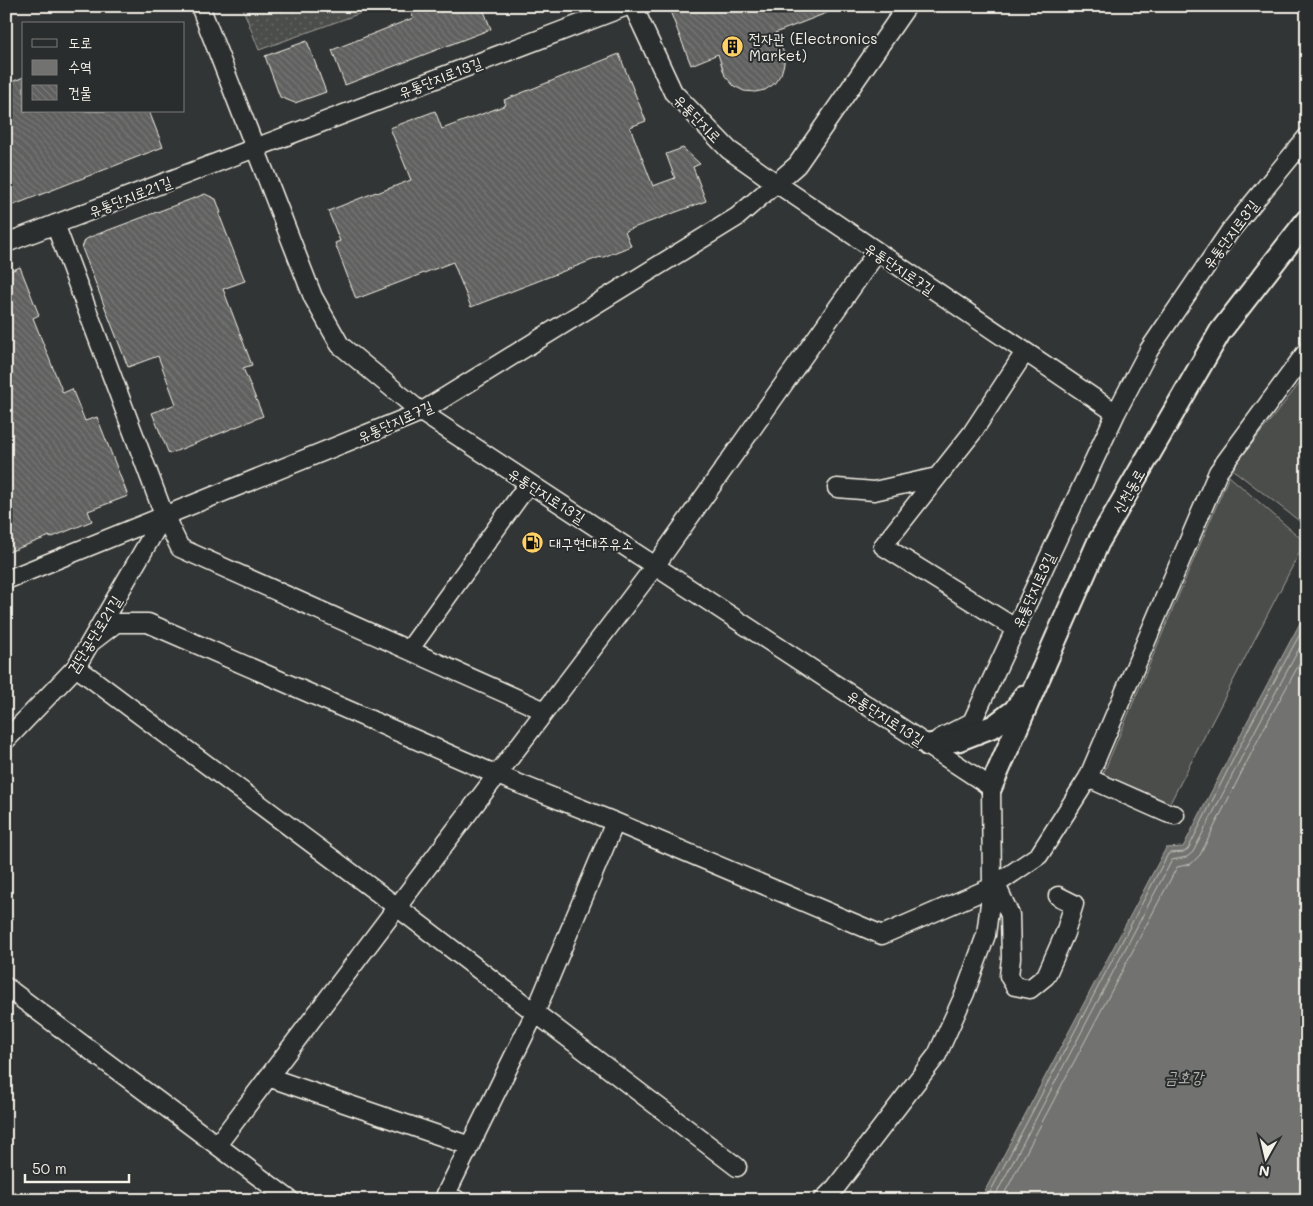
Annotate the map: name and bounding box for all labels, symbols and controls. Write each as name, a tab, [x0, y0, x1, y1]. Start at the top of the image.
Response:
legend	[22, 22, 185, 112]
place label: 전자관 (Electronics Market)	[749, 28, 878, 65]
text: 도로	[68, 32, 92, 52]
building icon: 전자관 (Electronics Market)	[721, 35, 745, 59]
street label: 유통단지로13길	[395, 52, 485, 102]
text: 수역	[68, 56, 92, 76]
text: 건물	[68, 82, 92, 102]
street label: 유통단지로	[670, 89, 726, 147]
street label: 유통단지로21길	[86, 171, 174, 221]
street label: 유통단지로3길	[1198, 196, 1262, 272]
street label: 유통단지로7길	[861, 237, 939, 299]
street label: 유통단지로7길	[354, 395, 436, 447]
street label: 유통단지로13길	[505, 463, 589, 527]
street label: 신천동로	[1107, 465, 1149, 517]
fuel station icon: 대구현대주유소	[521, 531, 545, 555]
place label: 대구현대주유소	[549, 533, 634, 553]
street label: 유통단지로3길	[1007, 549, 1059, 631]
street label: 검단공단로21길	[62, 592, 126, 676]
street label: 유통단지로13길	[844, 685, 928, 749]
water label: 금호강	[1165, 1066, 1205, 1087]
north arrow	[1240, 1134, 1290, 1184]
scale bar	[25, 1151, 129, 1183]
text: 50 m	[32, 1158, 67, 1178]
text: N	[1258, 1161, 1271, 1182]

